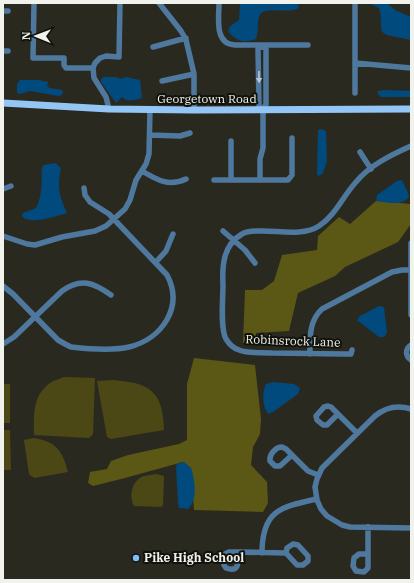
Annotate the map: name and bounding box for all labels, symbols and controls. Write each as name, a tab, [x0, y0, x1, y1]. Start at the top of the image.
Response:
north arrow	[16, 16, 56, 56]
text: N	[19, 31, 33, 40]
one-way arrow	[256, 71, 262, 84]
street label: Georgetown Road	[157, 91, 257, 106]
street label: Robinsrock Lane	[245, 331, 341, 350]
place label: Pike High School	[144, 550, 244, 565]
marker: Pike High School	[131, 553, 141, 563]

